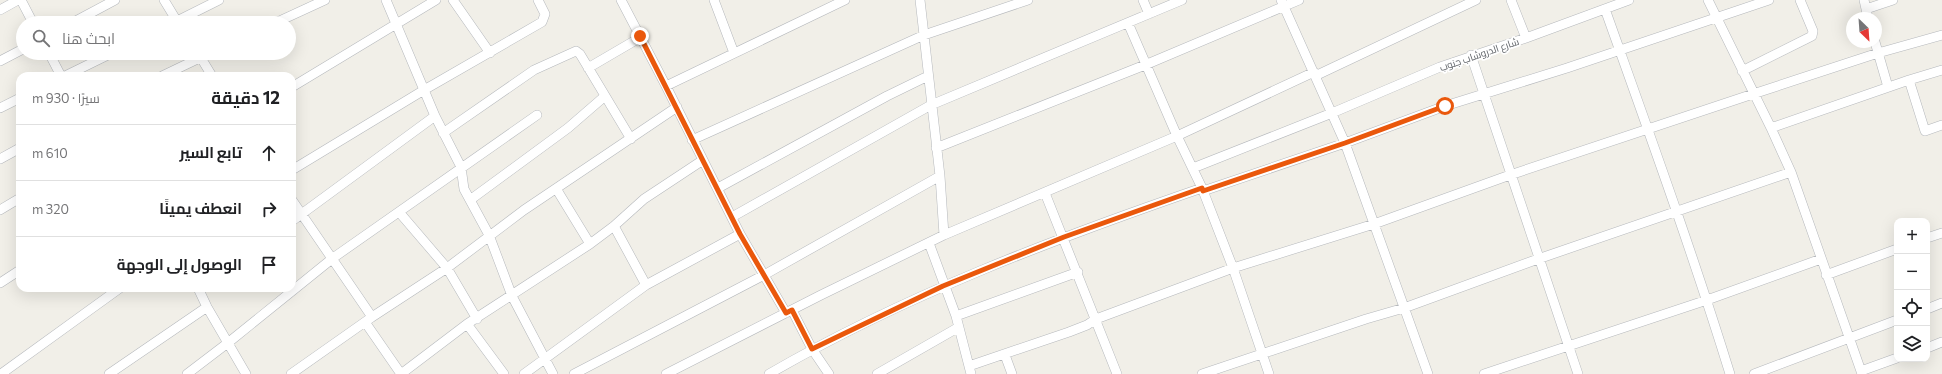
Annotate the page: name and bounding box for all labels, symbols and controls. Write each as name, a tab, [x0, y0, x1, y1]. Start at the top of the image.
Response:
north arrow	[1846, 12, 1882, 48]
search box	[16, 16, 296, 60]
icon: search	[30, 27, 52, 49]
route end	[631, 27, 649, 45]
text: ابحث هنا	[62, 29, 115, 47]
street label: شارع الدروشاب جنوب	[1438, 35, 1521, 74]
text: 12 دقيقة	[211, 87, 280, 108]
text: سيرًا · 930 m	[32, 90, 100, 106]
route start	[1436, 97, 1454, 115]
icon: ahead	[258, 142, 280, 164]
text: تابع السير	[179, 143, 242, 161]
text: 610 m	[32, 145, 68, 161]
icon: right	[258, 198, 280, 220]
text: انعطف يمينًا	[159, 199, 242, 217]
text: 320 m	[32, 201, 69, 217]
map controls	[1894, 218, 1930, 362]
button: +	[1894, 218, 1930, 254]
icon: arrive	[258, 254, 280, 276]
button: −	[1894, 254, 1930, 290]
text: الوصول إلى الوجهة	[117, 255, 242, 273]
button: locate	[1894, 290, 1930, 326]
button: layers	[1894, 326, 1930, 362]

